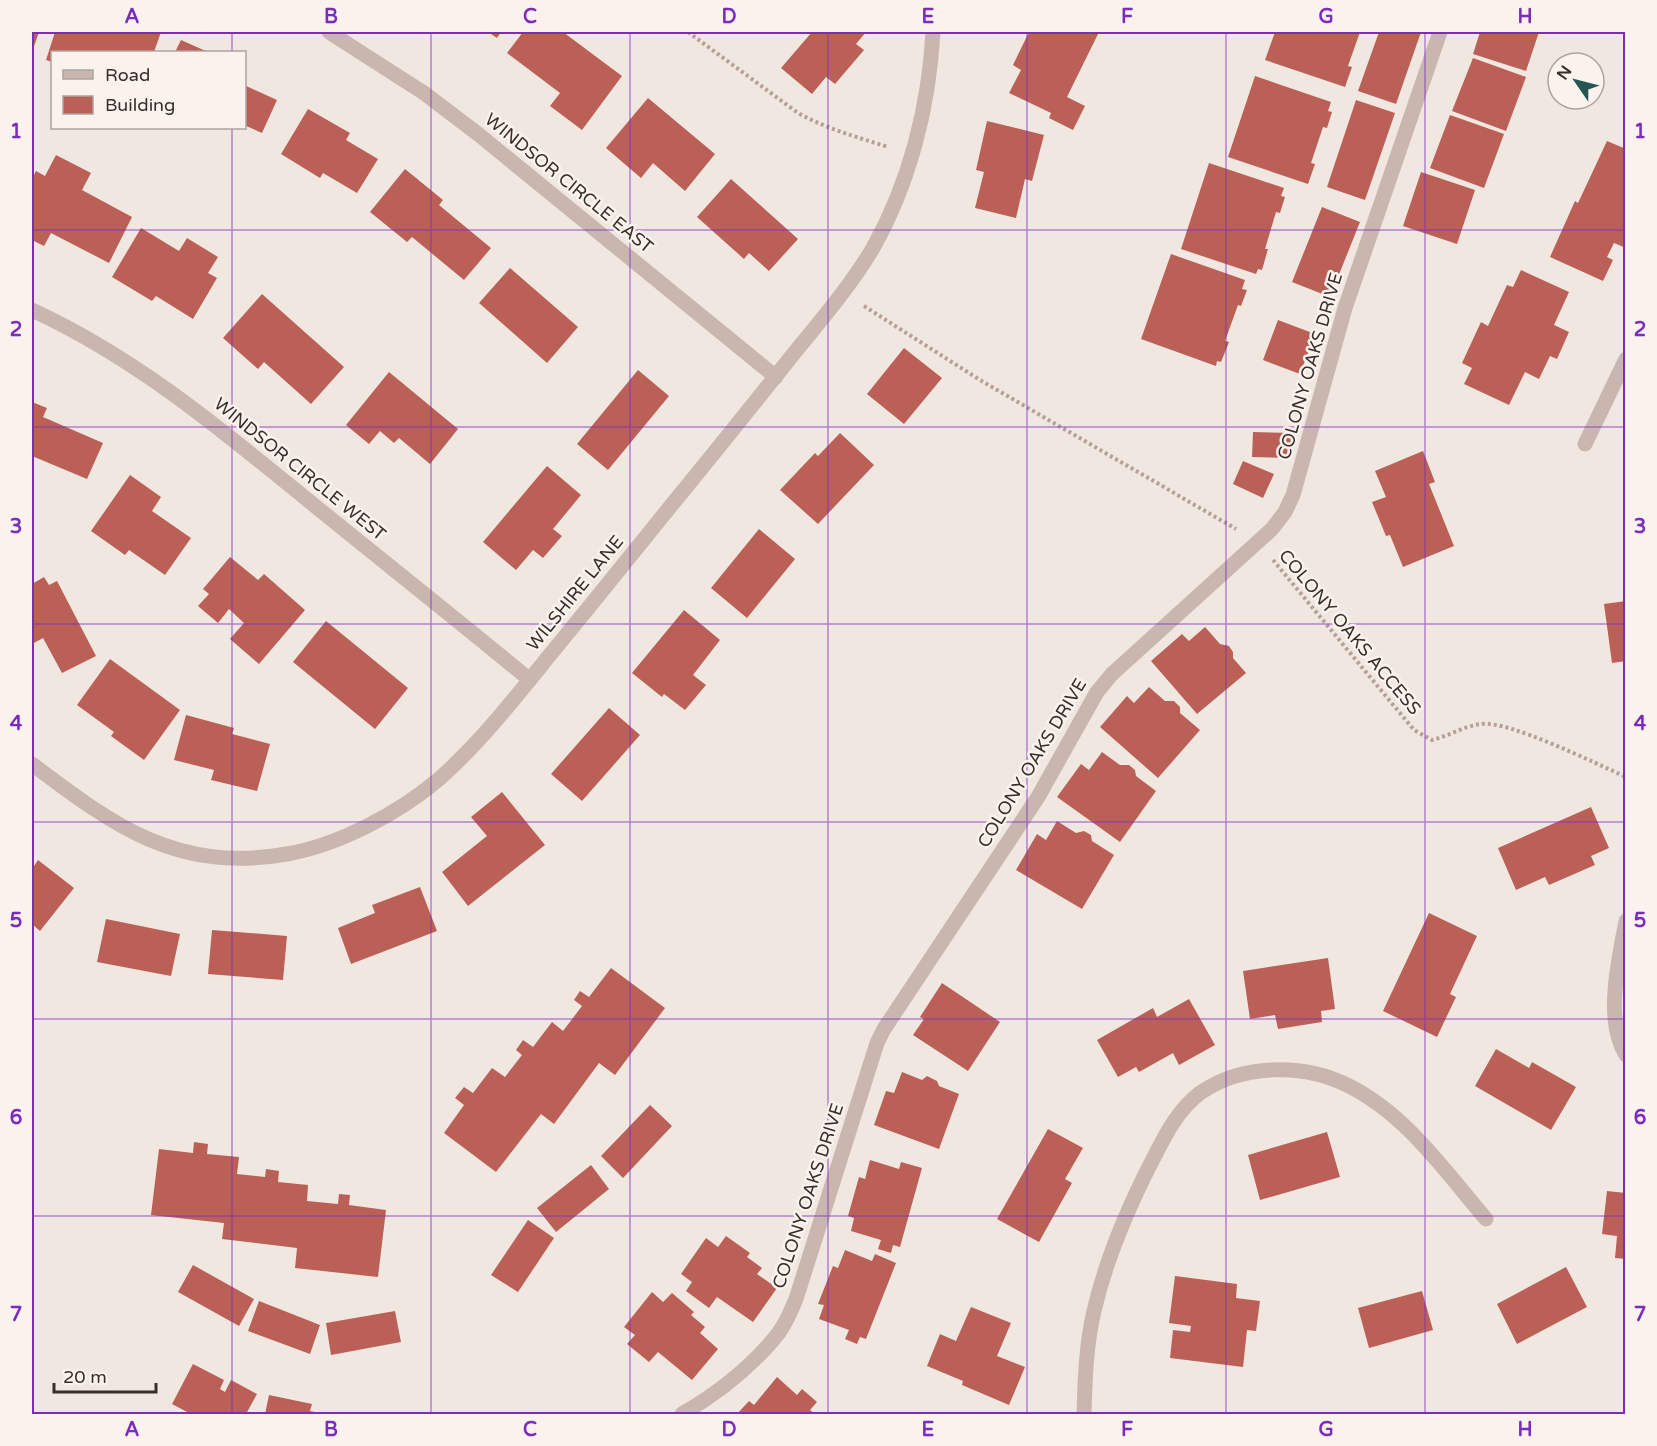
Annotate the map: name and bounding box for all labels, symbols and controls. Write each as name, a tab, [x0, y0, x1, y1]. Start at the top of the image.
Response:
text: A	[125, 5, 140, 29]
text: B	[324, 5, 338, 29]
text: C	[523, 5, 537, 29]
text: D	[721, 5, 737, 29]
text: E	[922, 5, 935, 29]
text: F	[1121, 5, 1133, 29]
text: G	[1318, 5, 1334, 29]
text: H	[1517, 5, 1533, 29]
legend	[51, 51, 246, 129]
north arrow	[1546, 51, 1606, 111]
text: N	[1553, 62, 1576, 84]
text: Road	[105, 64, 150, 86]
text: Building	[105, 94, 175, 116]
street label: WINDSOR CIRCLE EAST	[480, 108, 658, 258]
text: 1	[10, 120, 22, 144]
text: 1	[1634, 120, 1646, 144]
street label: COLONY OAKS DRIVE	[1273, 270, 1347, 462]
text: 2	[10, 318, 22, 342]
text: 2	[1634, 318, 1646, 342]
street label: WINDSOR CIRCLE WEST	[210, 393, 391, 545]
text: 3	[10, 515, 22, 539]
text: 3	[1634, 515, 1646, 539]
street label: WILSHIRE LANE	[522, 531, 628, 655]
street label: COLONY OAKS ACCESS	[1274, 545, 1426, 719]
street label: COLONY OAKS DRIVE	[973, 674, 1091, 852]
text: 4	[10, 712, 23, 736]
text: 4	[1634, 712, 1647, 736]
text: 5	[10, 909, 22, 933]
text: 5	[1634, 909, 1646, 933]
street label: COLONY OAKS DRIVE	[768, 1101, 848, 1291]
text: 6	[10, 1106, 22, 1130]
text: 6	[1634, 1106, 1646, 1130]
text: 7	[10, 1303, 22, 1327]
text: 7	[1634, 1303, 1646, 1327]
scale bar	[54, 1356, 156, 1394]
text: 20 m	[63, 1366, 107, 1388]
text: A	[125, 1418, 140, 1442]
text: B	[324, 1418, 338, 1442]
text: C	[523, 1418, 537, 1442]
text: D	[721, 1418, 737, 1442]
text: E	[922, 1418, 935, 1442]
text: F	[1121, 1418, 1133, 1442]
text: G	[1318, 1418, 1334, 1442]
text: H	[1517, 1418, 1533, 1442]

